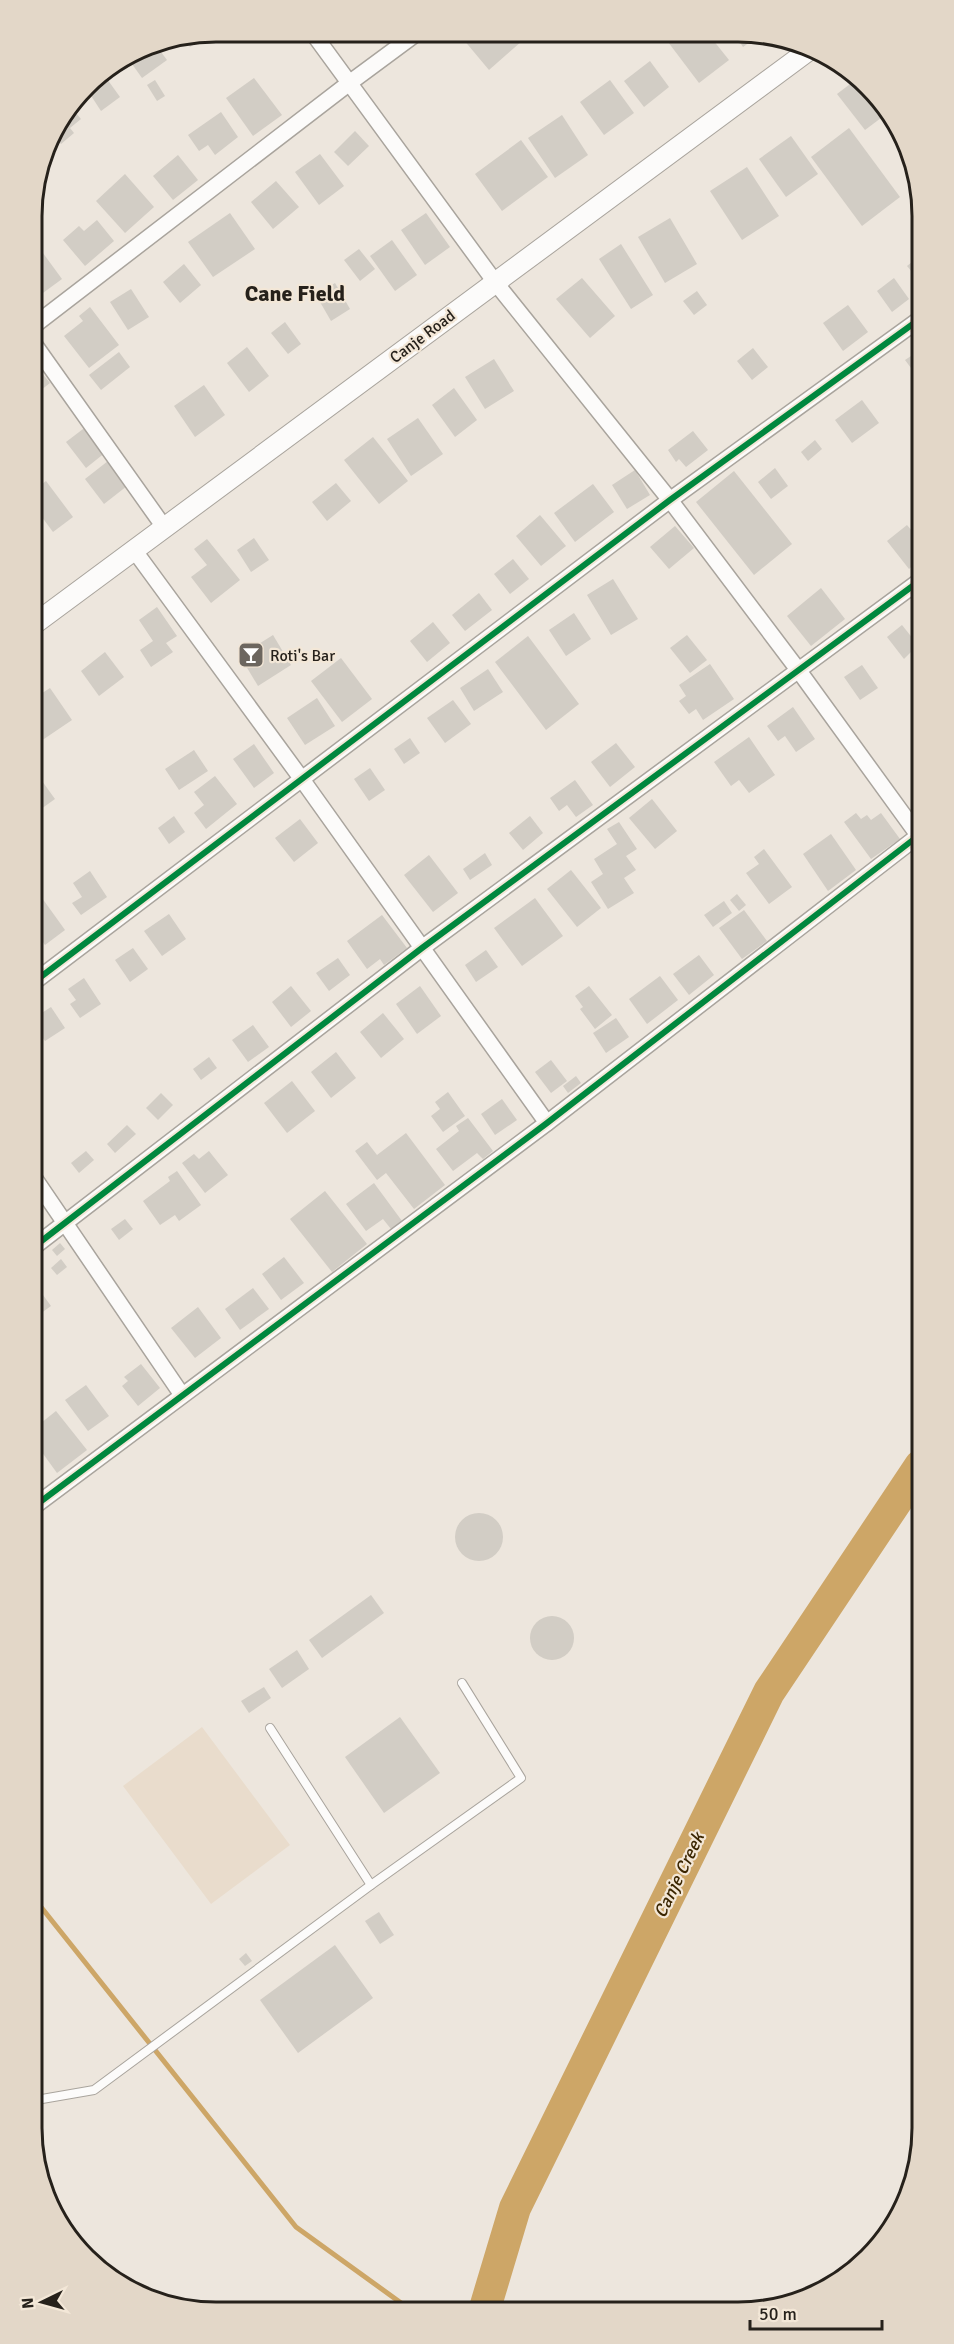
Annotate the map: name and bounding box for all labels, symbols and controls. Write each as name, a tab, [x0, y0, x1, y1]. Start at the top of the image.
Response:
district label: Cane Field	[245, 280, 345, 307]
street label: Canje Road	[386, 306, 459, 368]
bar icon: Roti's Bar	[236, 640, 266, 670]
place label: Roti's Bar	[270, 646, 335, 666]
water label: Canje Creek	[649, 1827, 710, 1921]
north arrow	[12, 2272, 72, 2332]
scale bar	[750, 2293, 882, 2331]
text: N	[18, 2297, 39, 2310]
text: 50 m	[759, 2303, 797, 2325]

